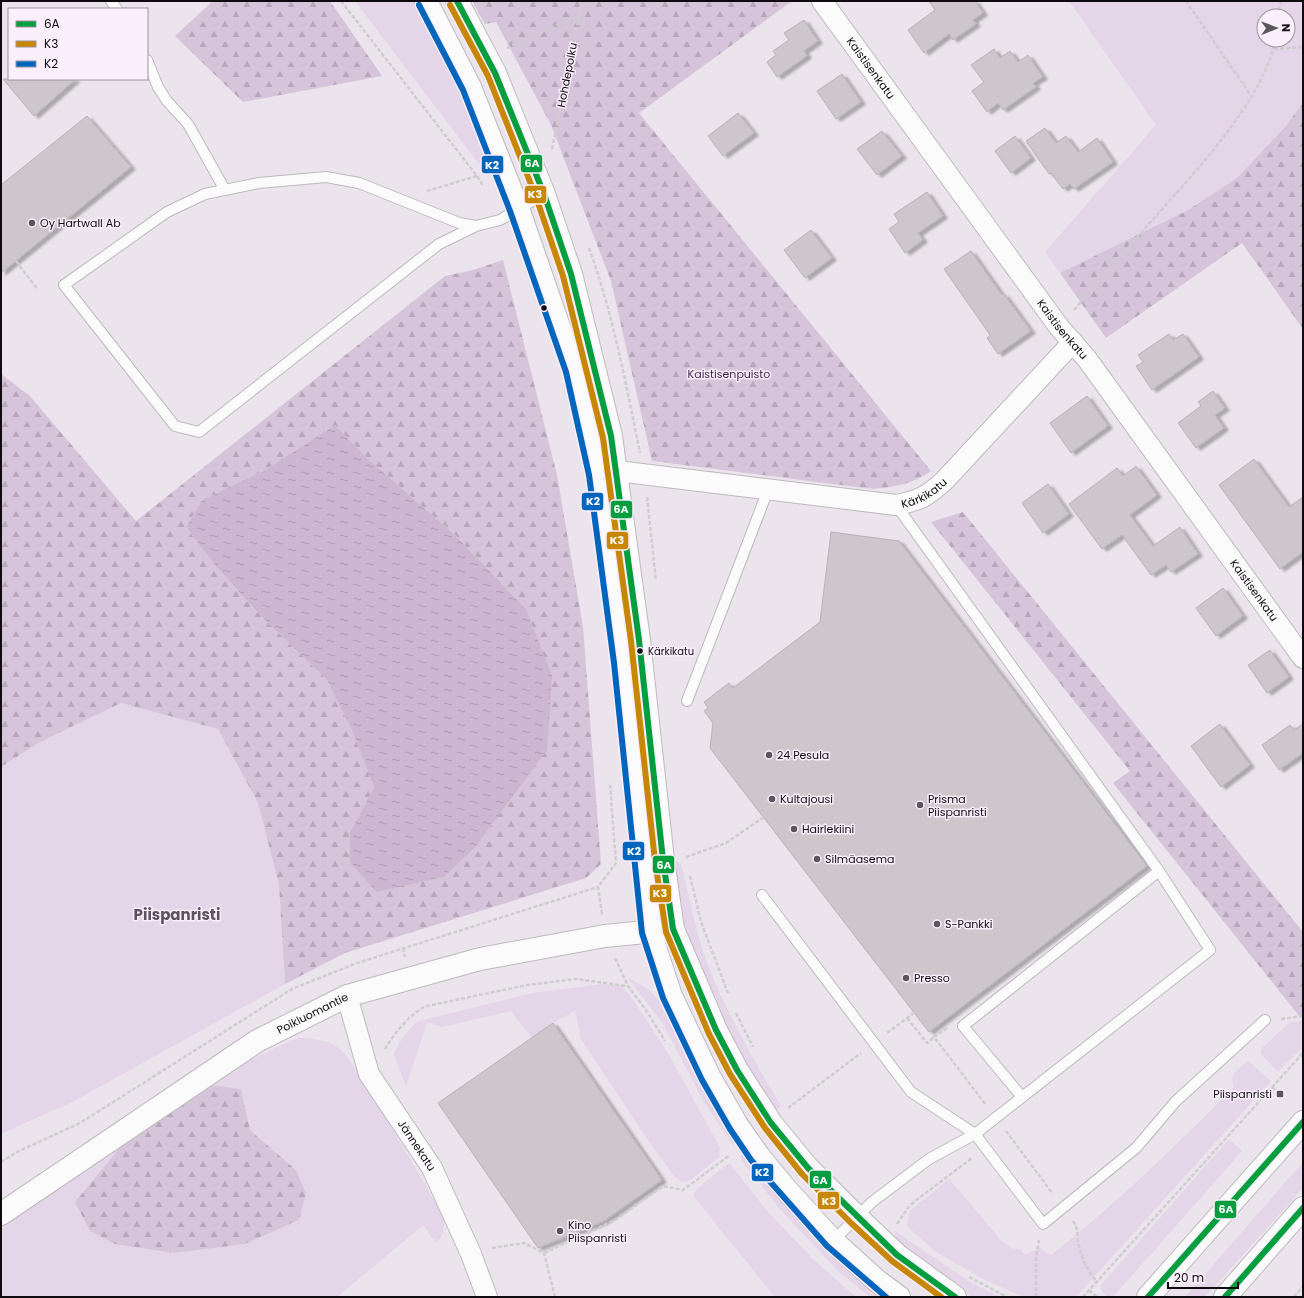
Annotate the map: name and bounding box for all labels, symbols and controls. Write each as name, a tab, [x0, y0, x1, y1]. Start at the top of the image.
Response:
legend	[8, 8, 148, 80]
north arrow	[1256, 8, 1296, 48]
text: 6A	[44, 15, 60, 32]
text: N	[1278, 24, 1294, 32]
street label: Kaistisenkatu	[843, 34, 899, 102]
text: K3	[44, 35, 58, 52]
street label: Hohdepolku	[553, 41, 581, 109]
text: K2	[44, 55, 58, 72]
line badge: 6A	[520, 154, 543, 173]
line badge: K2	[481, 155, 504, 174]
text: 6A	[524, 155, 540, 171]
text: K2	[485, 157, 499, 173]
line badge: K3	[524, 185, 547, 204]
text: K3	[528, 186, 543, 202]
place label: Oy Hartwall Ab	[40, 215, 121, 231]
marker: Oy Hartwall Ab	[27, 218, 37, 228]
street label: Kaistisenkatu	[1033, 296, 1092, 363]
unlabelled marker	[539, 303, 549, 313]
park label: Kaistisenpuisto	[688, 366, 770, 382]
street label: Kärkikatu	[900, 474, 950, 512]
line badge: K2	[581, 492, 604, 511]
text: K2	[586, 493, 600, 509]
line badge: 6A	[610, 500, 633, 519]
text: 6A	[613, 501, 629, 517]
line badge: K3	[606, 531, 629, 550]
text: K3	[610, 532, 625, 548]
street label: Kaistisenkatu	[1226, 556, 1282, 625]
place label: Kärkikatu	[648, 644, 694, 659]
marker: Kärkikatu	[635, 646, 645, 656]
place label: 24 Pesula	[777, 747, 829, 763]
marker: 24 Pesula	[764, 750, 774, 760]
place label: Kultajousi	[780, 791, 833, 807]
place label: Prisma Piispanristi	[928, 791, 987, 820]
marker: Kultajousi	[767, 794, 777, 804]
marker: Prisma Piispanristi	[915, 800, 925, 810]
place label: Hairlekiini	[802, 821, 854, 837]
marker: Hairlekiini	[789, 824, 799, 834]
line badge: K2	[622, 841, 645, 861]
text: K2	[627, 843, 641, 859]
place label: Silmäasema	[825, 851, 894, 867]
marker: Silmäasema	[812, 854, 822, 864]
line badge: 6A	[652, 855, 675, 874]
text: 6A	[656, 857, 672, 873]
line badge: K3	[649, 884, 672, 903]
text: K3	[653, 885, 668, 901]
district label: Piispanristi	[134, 904, 220, 925]
place label: S-Pankki	[945, 916, 993, 932]
marker: S-Pankki	[932, 919, 942, 929]
place label: Presso	[914, 970, 950, 986]
marker: Presso	[901, 973, 911, 983]
street label: Poikluomantie	[274, 989, 351, 1038]
place label: Piispanristi	[1213, 1086, 1272, 1102]
marker: Piispanristi	[1275, 1089, 1285, 1099]
street label: Jännekatu	[394, 1117, 440, 1174]
line badge: K2	[751, 1163, 774, 1182]
text: K2	[755, 1164, 769, 1180]
line badge: 6A	[809, 1170, 832, 1189]
text: 6A	[812, 1172, 828, 1188]
line badge: K3	[817, 1191, 840, 1210]
text: K3	[822, 1193, 837, 1209]
line badge: 6A	[1214, 1200, 1237, 1219]
text: 6A	[1218, 1201, 1234, 1217]
place label: Kino Piispanristi	[568, 1217, 627, 1246]
marker: Kino Piispanristi	[555, 1226, 565, 1236]
scale bar	[1168, 1264, 1238, 1290]
text: 20 m	[1174, 1269, 1204, 1286]

